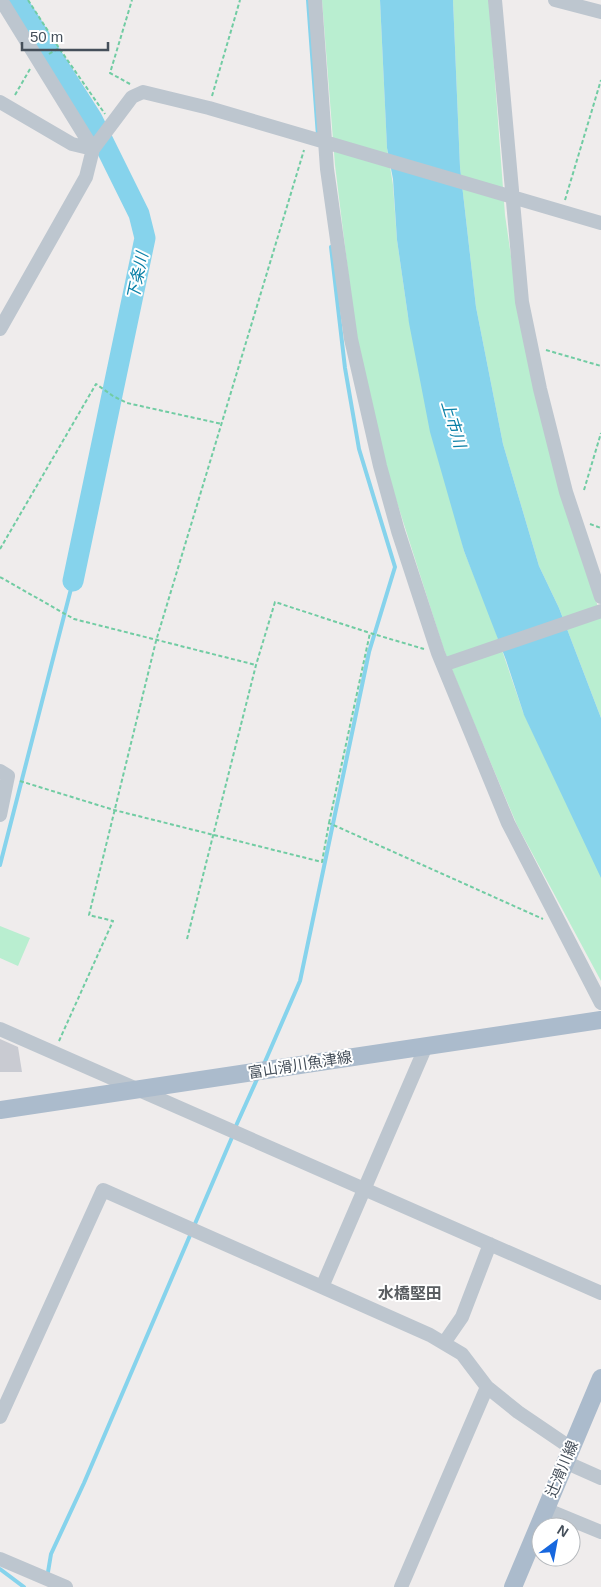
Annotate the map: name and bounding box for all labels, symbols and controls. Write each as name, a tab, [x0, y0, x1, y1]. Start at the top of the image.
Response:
scale bar	[22, 20, 109, 52]
text: 50 m	[30, 28, 63, 45]
water label: 下条川	[124, 249, 151, 301]
water label: 上市川	[438, 399, 469, 451]
street label: 富山滑川魚津線	[247, 1048, 353, 1081]
district label: 水橋堅田	[378, 1285, 442, 1302]
street label: 辻滑川線	[542, 1438, 581, 1500]
north arrow	[531, 1517, 581, 1567]
text: N	[554, 1522, 571, 1540]

